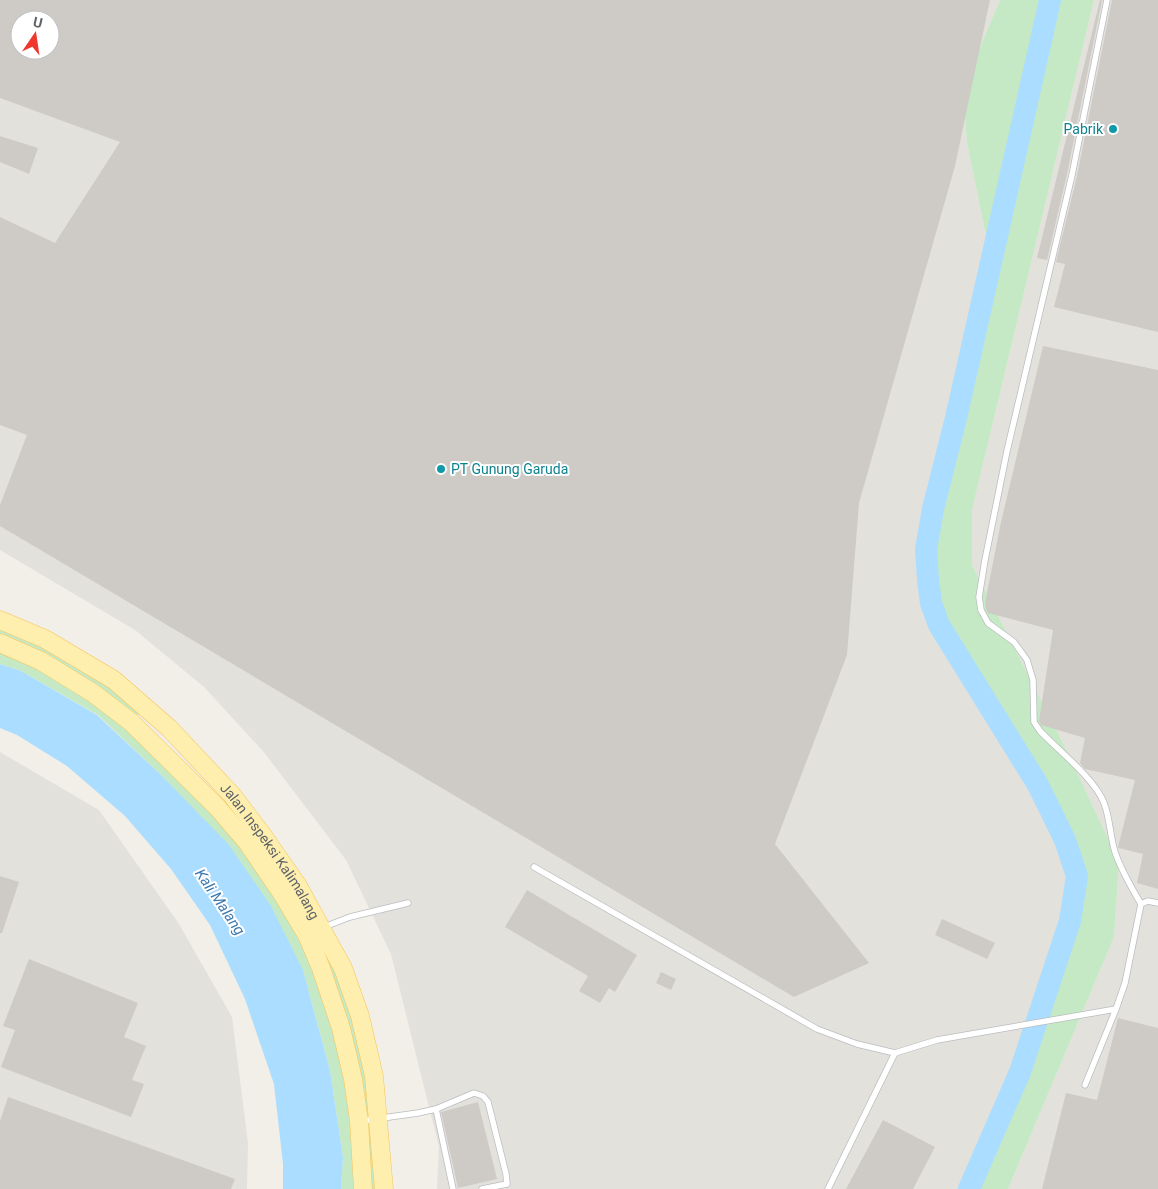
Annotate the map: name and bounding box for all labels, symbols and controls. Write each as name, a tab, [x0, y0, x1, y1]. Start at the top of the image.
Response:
north arrow	[10, 10, 60, 60]
text: U	[32, 13, 44, 31]
place label: Pabrik	[1064, 121, 1104, 137]
marker: Pabrik	[1107, 123, 1119, 135]
place label: PT Gunung Garuda	[451, 461, 568, 477]
marker: PT Gunung Garuda	[435, 463, 447, 475]
street label: Jalan Inspeksi Kalimalang	[217, 780, 323, 922]
water label: Kali Malang	[191, 865, 249, 939]

